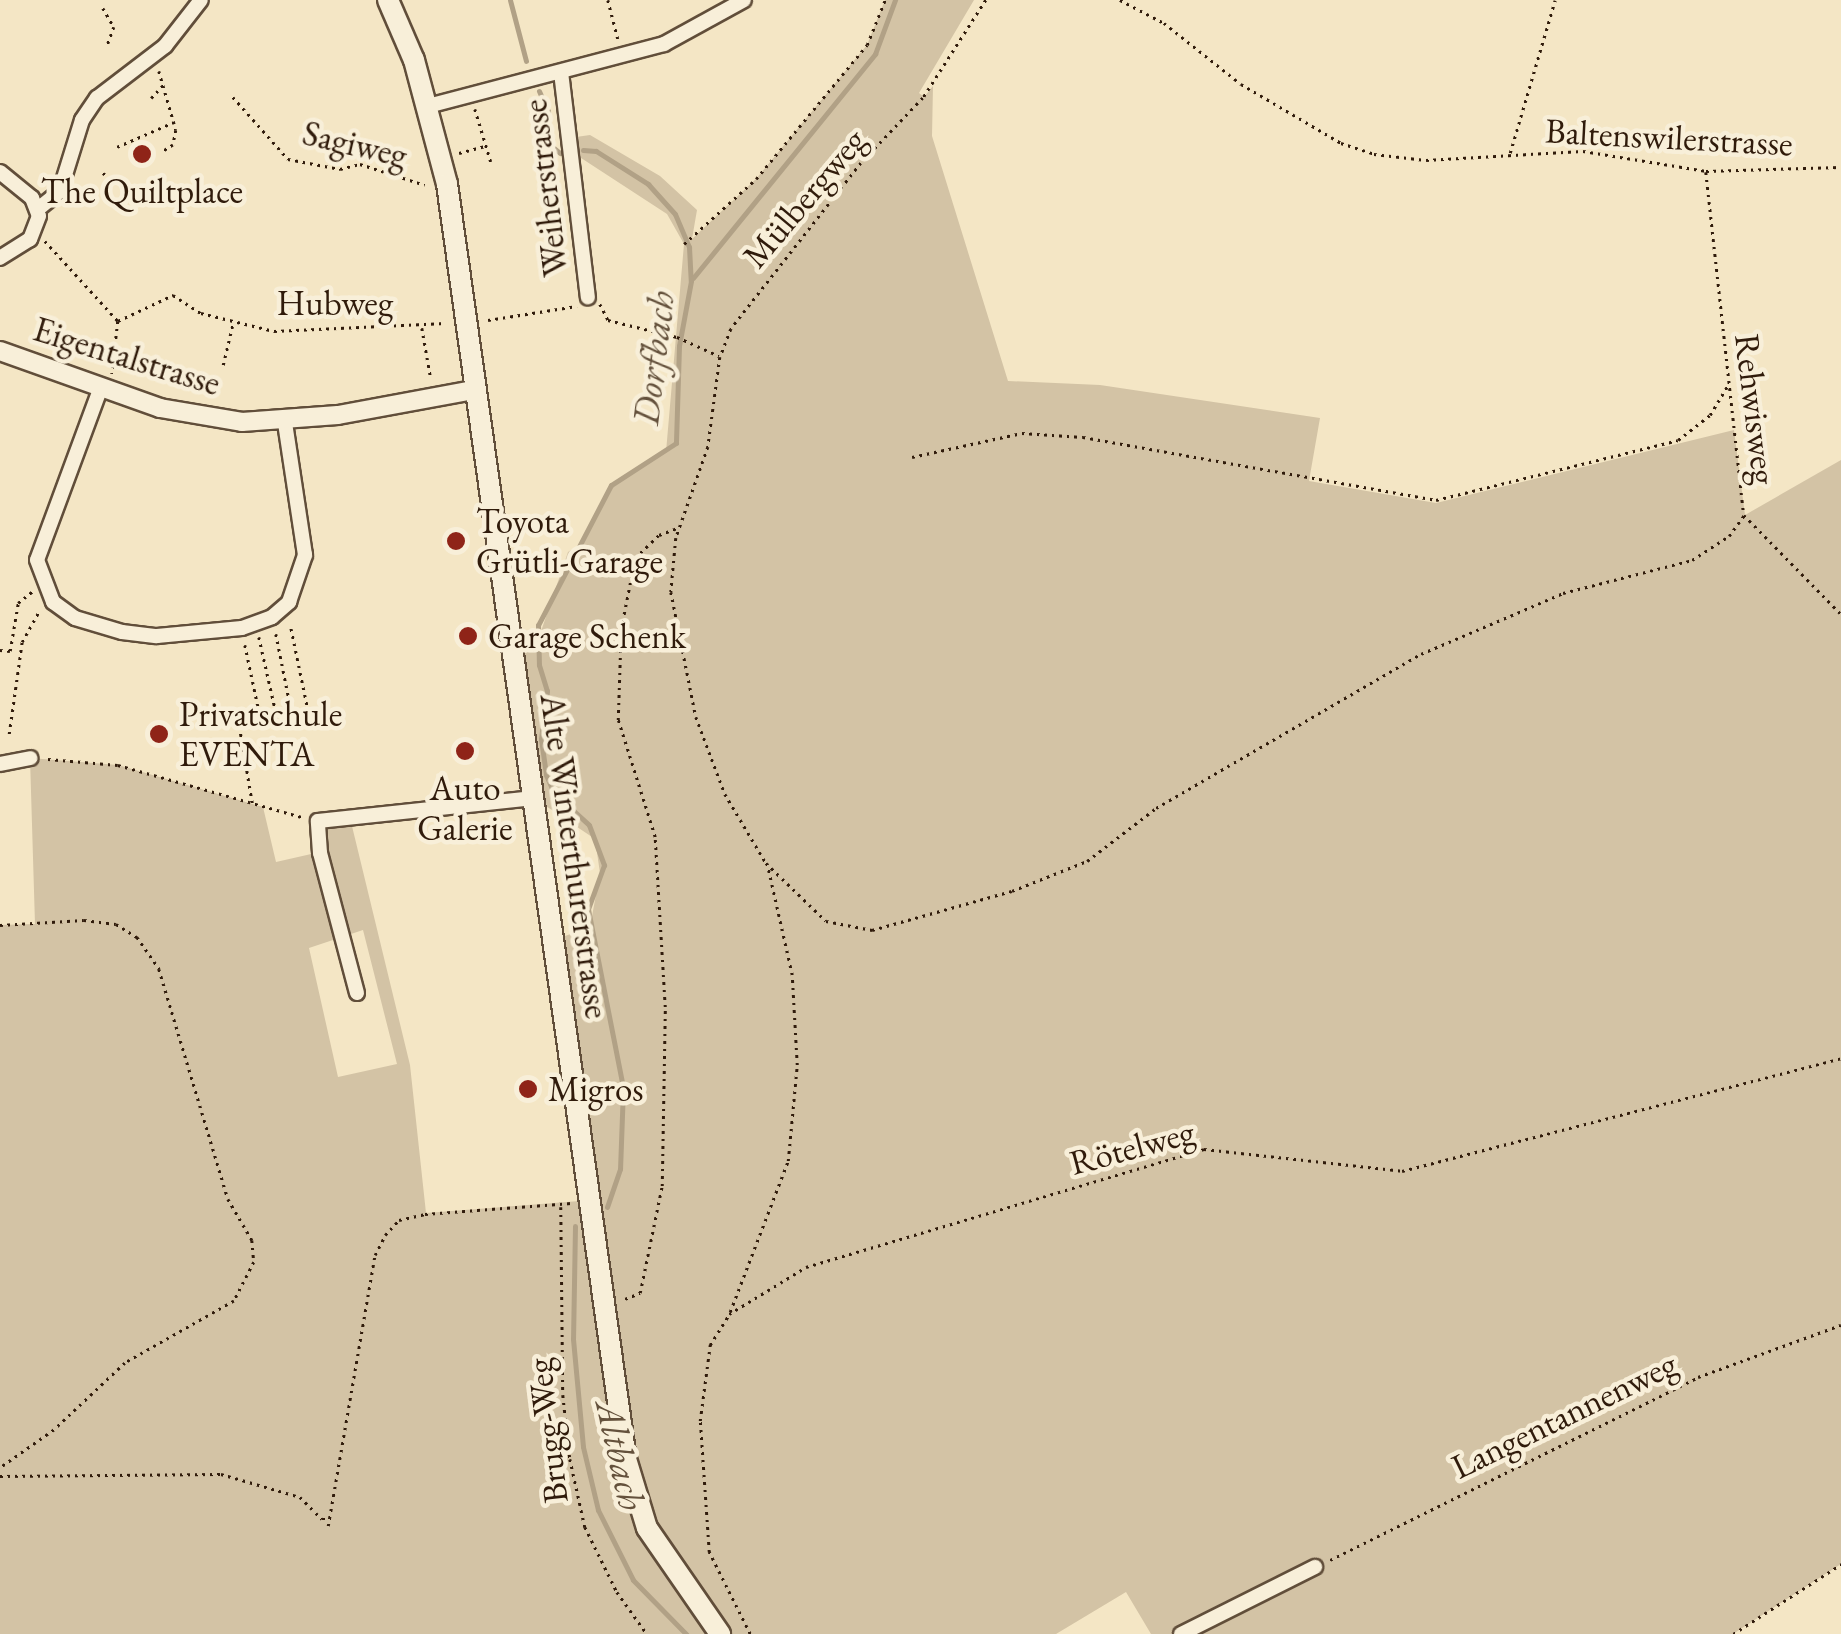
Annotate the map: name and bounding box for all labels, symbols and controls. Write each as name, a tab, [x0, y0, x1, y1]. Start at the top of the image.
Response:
street label: Weiherstrasse	[513, 97, 577, 279]
street label: Baltenswilerstrasse	[1544, 110, 1794, 164]
street label: Sagiweg	[299, 112, 411, 176]
street label: Mülbergweg	[734, 120, 874, 276]
marker: The Quiltplace	[131, 143, 153, 165]
place label: The Quiltplace	[41, 170, 243, 212]
street label: Hubweg	[277, 282, 393, 324]
water label: Dorfbach	[622, 288, 684, 428]
street label: Eigentalstrasse	[28, 308, 226, 404]
street label: Rehwisweg	[1726, 331, 1786, 487]
place label: Toyota Grütli-Garage	[476, 500, 663, 582]
marker: Toyota Grütli-Garage	[445, 530, 467, 552]
place label: Garage Schenk	[488, 615, 686, 657]
marker: Garage Schenk	[457, 625, 479, 647]
street label: Alte Winterthurerstrasse	[531, 691, 619, 1021]
place label: Privatschule EVENTA	[179, 693, 342, 775]
marker: Privatschule EVENTA	[148, 723, 170, 745]
marker: Auto Galerie	[454, 740, 476, 762]
place label: Auto Galerie	[417, 767, 513, 849]
place label: Migros	[548, 1068, 644, 1110]
marker: Migros	[517, 1078, 539, 1100]
street label: Rötelweg	[1065, 1110, 1199, 1184]
street label: Langentannenweg	[1445, 1342, 1683, 1488]
street label: Brugg-Weg	[517, 1356, 577, 1506]
water label: Altbach	[586, 1395, 656, 1515]

